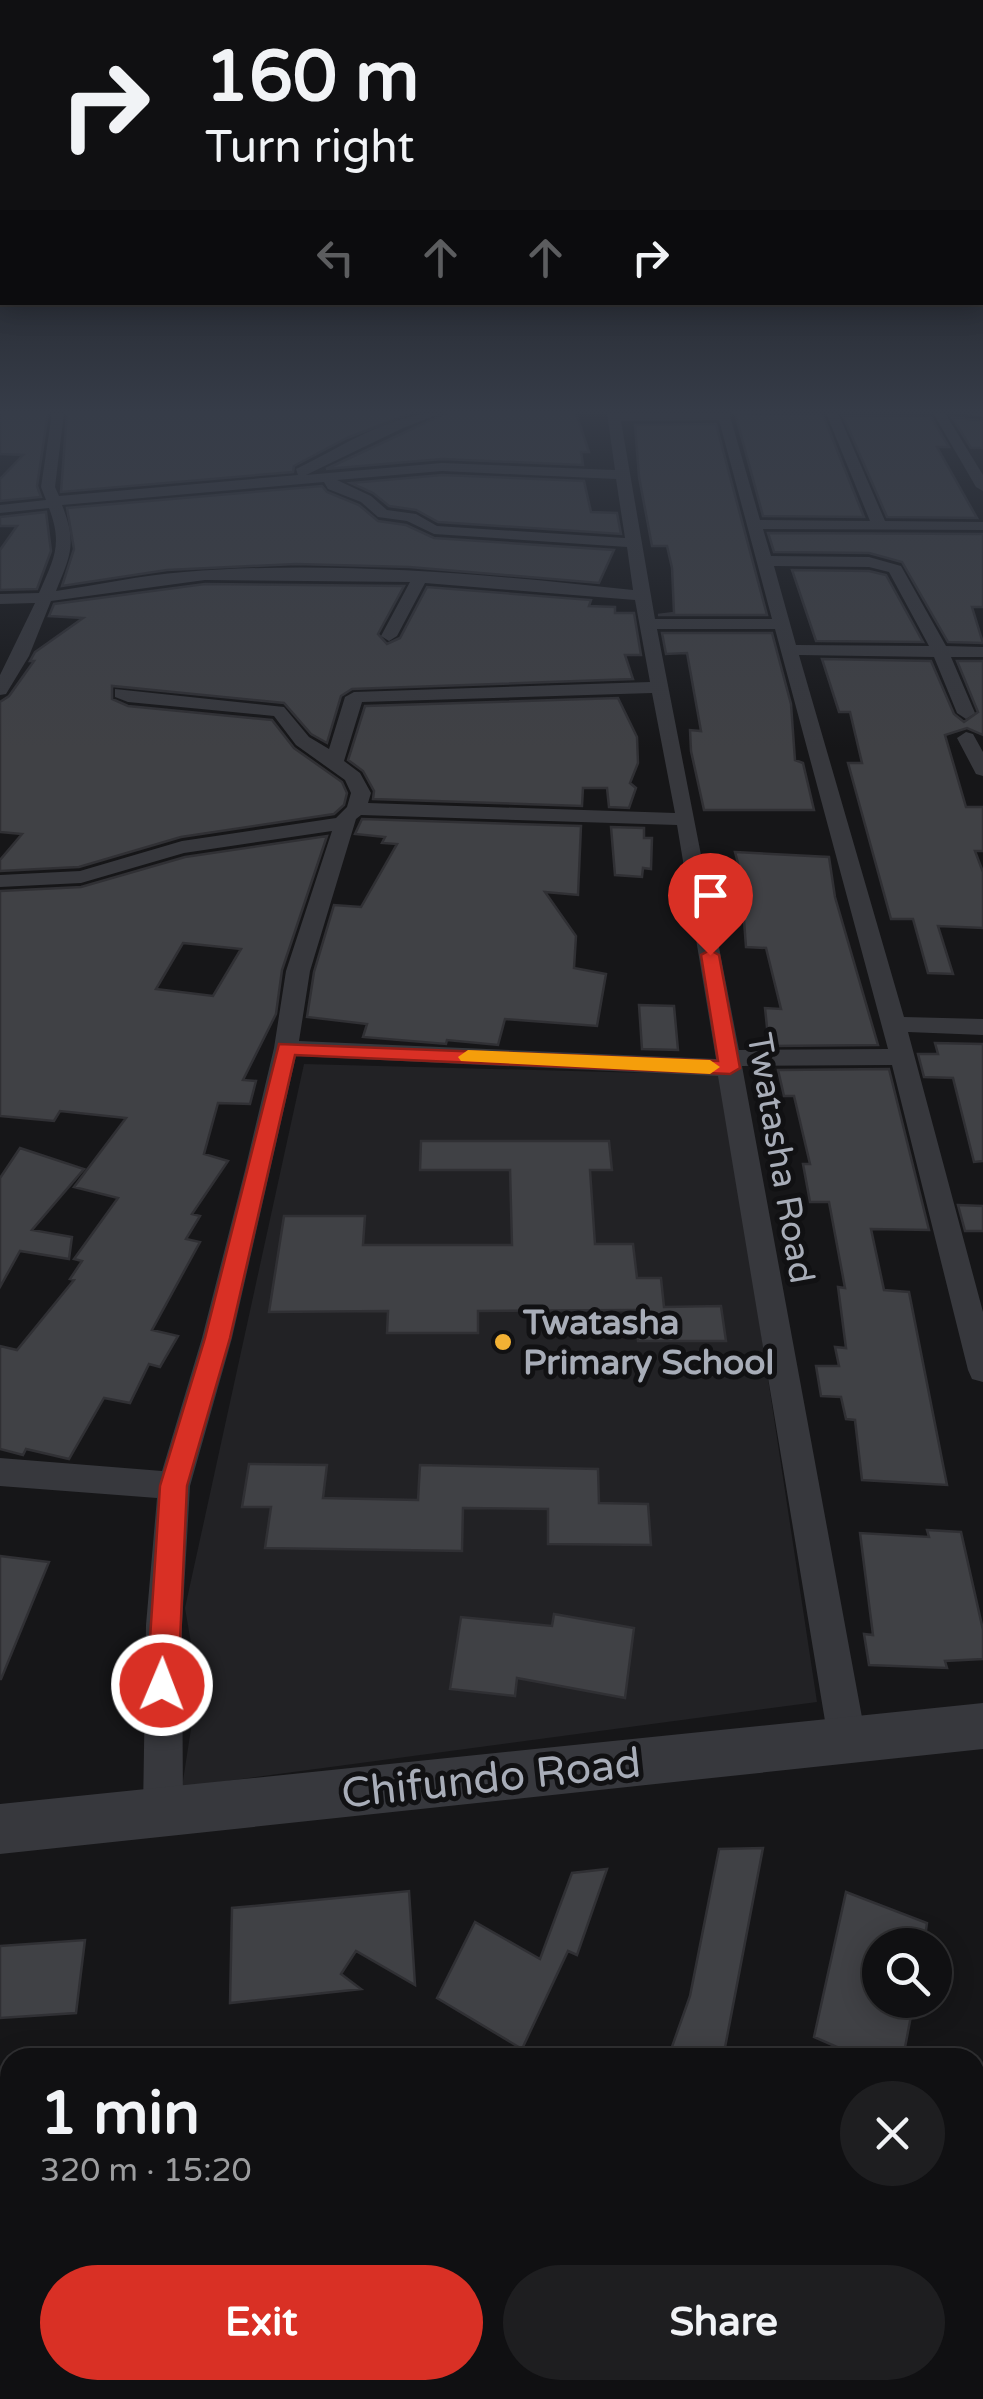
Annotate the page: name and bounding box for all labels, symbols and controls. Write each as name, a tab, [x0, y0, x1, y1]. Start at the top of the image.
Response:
text: 160 m	[205, 36, 419, 120]
icon: right	[40, 40, 170, 170]
text: Turn right	[205, 121, 414, 175]
icon: left	[308, 230, 363, 285]
icon: ahead	[413, 230, 468, 285]
icon: ahead	[518, 230, 573, 285]
icon: right	[623, 230, 678, 285]
pin	[668, 853, 753, 956]
icon: arrive	[683, 868, 738, 923]
street label: Twatasha Road	[737, 1030, 823, 1287]
place label: Twatasha Primary School	[522, 1302, 774, 1384]
marker: Twatasha Primary School	[492, 1331, 514, 1353]
position arrow	[110, 1633, 214, 1737]
street label: Chifundo Road	[339, 1737, 643, 1820]
map controls	[862, 1928, 952, 2018]
button: search	[862, 1928, 952, 2018]
text: 1 min	[40, 2078, 200, 2150]
button: close	[840, 2081, 945, 2186]
text: 320 m · 15:20	[40, 2152, 252, 2190]
button: Exit	[40, 2265, 483, 2380]
button: Share	[503, 2265, 945, 2380]

